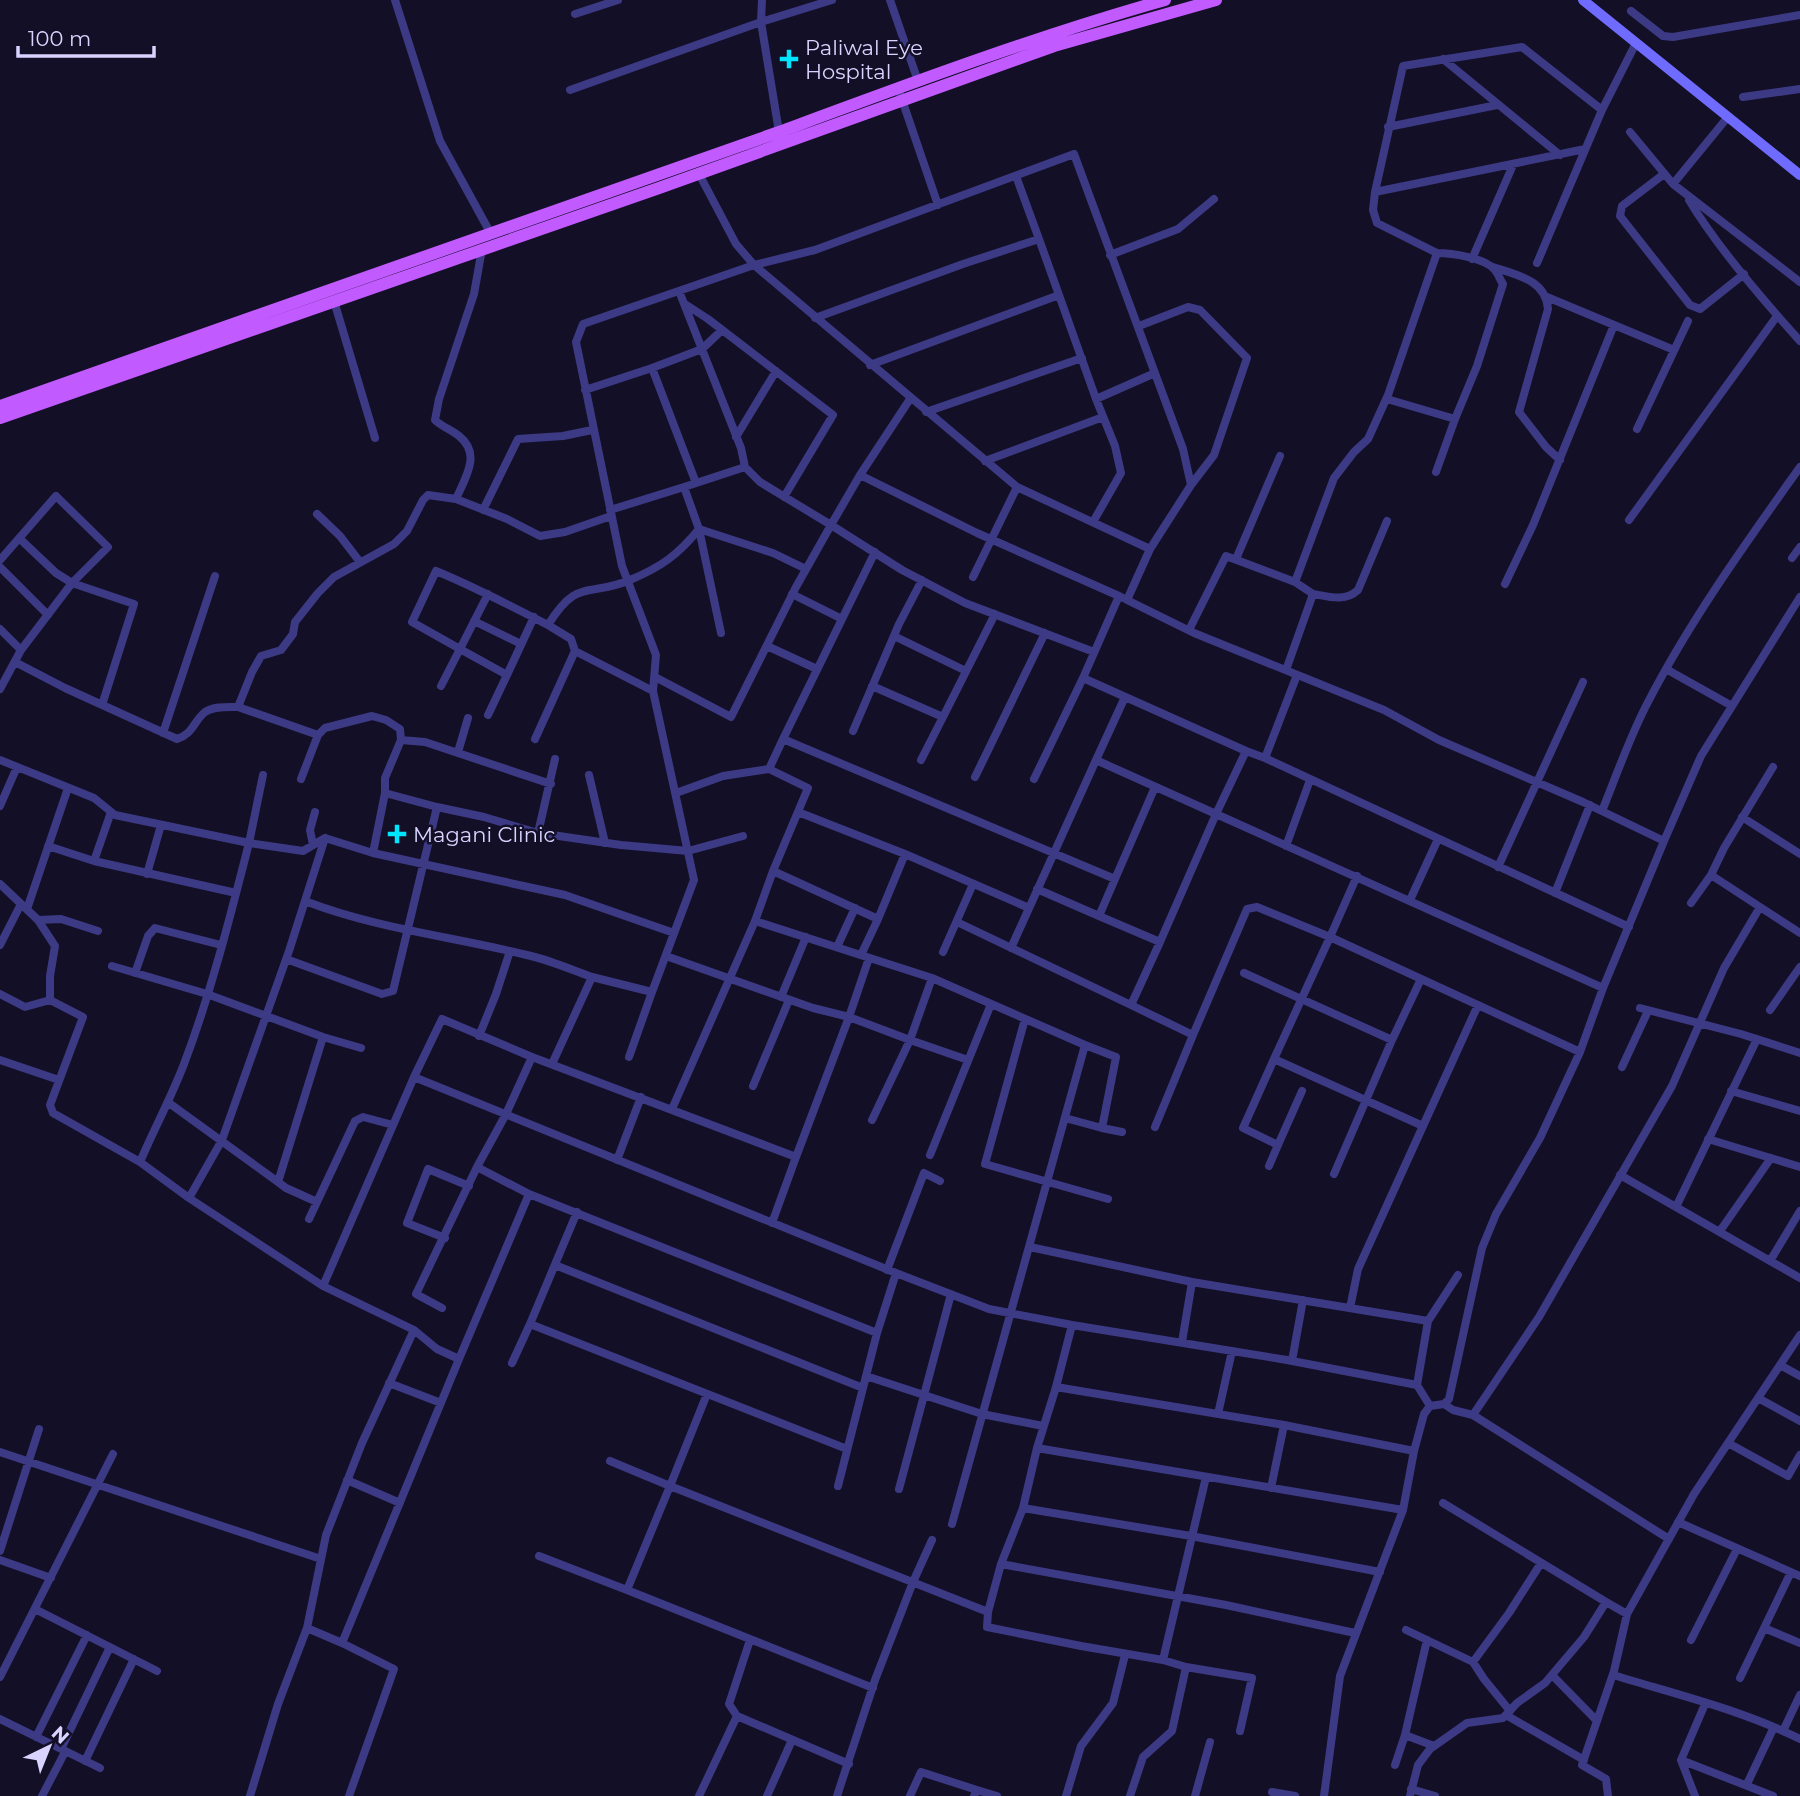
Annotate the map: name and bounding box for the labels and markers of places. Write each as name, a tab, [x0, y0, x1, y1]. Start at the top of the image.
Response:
place label: Paliwal Eye Hospital	[805, 35, 923, 84]
marker: Paliwal Eye Hospital	[779, 49, 799, 69]
place label: Magani Clinic	[413, 822, 555, 847]
marker: Magani Clinic	[387, 824, 407, 844]

